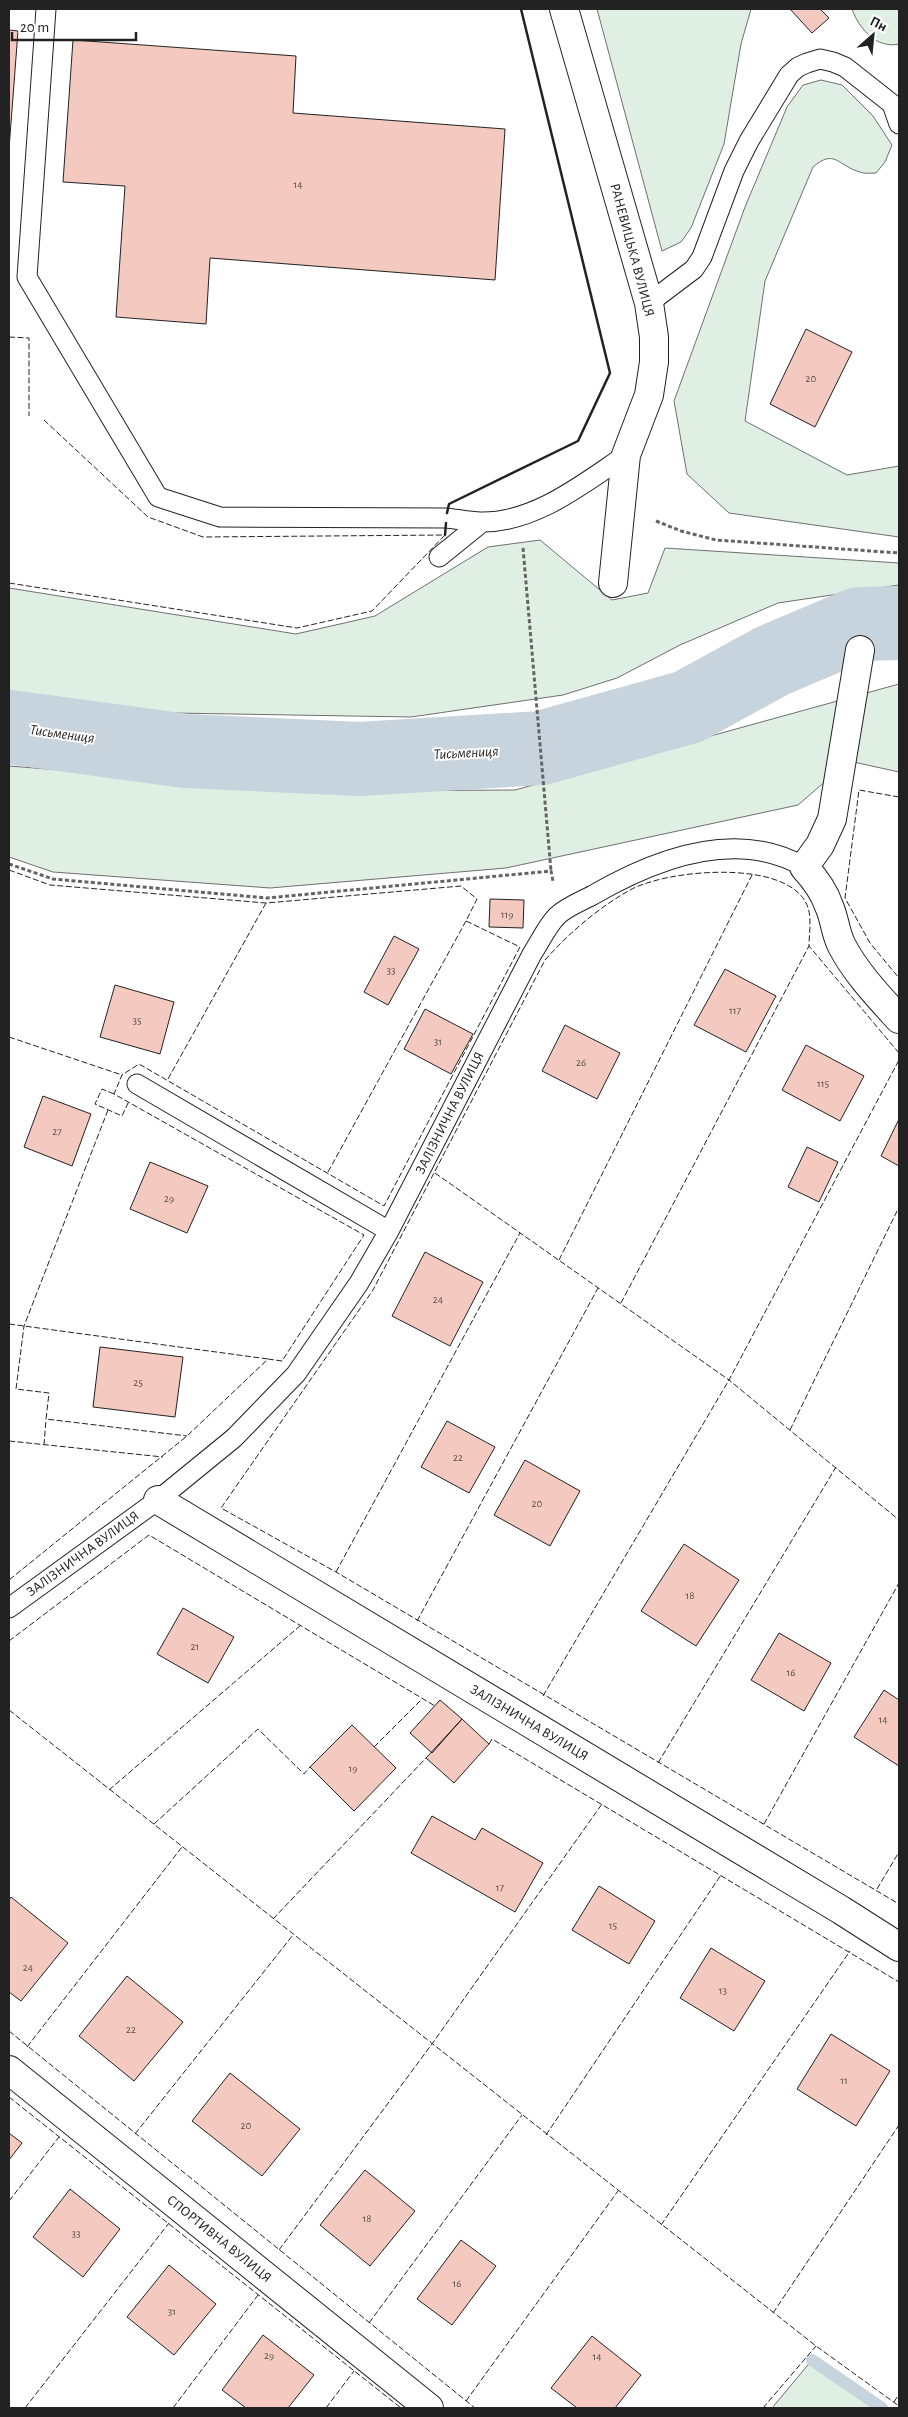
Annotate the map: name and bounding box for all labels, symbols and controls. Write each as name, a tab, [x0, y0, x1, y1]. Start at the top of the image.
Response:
scale bar	[12, 10, 136, 42]
north arrow	[848, 10, 898, 60]
text: Пн	[868, 14, 889, 34]
text: 20 m	[20, 20, 49, 35]
house number: 14	[293, 179, 303, 190]
street label: РАНЕВИЦЬКА ВУЛИЦЯ	[607, 182, 657, 318]
house number: 20	[806, 373, 817, 384]
water label: Тисьмениця	[29, 722, 95, 746]
water label: Тисьмениця	[433, 744, 499, 762]
house number: 119	[501, 909, 513, 920]
house number: 33	[386, 965, 396, 976]
house number: 117	[729, 1005, 741, 1016]
house number: 35	[132, 1015, 142, 1026]
house number: 31	[434, 1036, 442, 1047]
street label: ЗАЛІЗНИЧНА ВУЛИЦЯ	[413, 1050, 487, 1176]
house number: 26	[576, 1057, 586, 1068]
house number: 115	[817, 1078, 829, 1089]
house number: 27	[52, 1126, 62, 1137]
house number: 29	[164, 1193, 174, 1204]
house number: 24	[433, 1294, 443, 1305]
house number: 25	[133, 1377, 143, 1388]
house number: 22	[453, 1452, 463, 1463]
house number: 20	[532, 1498, 543, 1509]
street label: ЗАЛІЗНИЧНА ВУЛИЦЯ	[24, 1509, 142, 1599]
house number: 18	[686, 1590, 695, 1601]
house number: 21	[191, 1641, 199, 1652]
house number: 16	[787, 1667, 795, 1678]
street label: ЗАЛІЗНИЧНА ВУЛИЦЯ	[468, 1682, 590, 1764]
house number: 14	[878, 1714, 888, 1725]
house number: 19	[349, 1763, 357, 1774]
house number: 17	[496, 1882, 505, 1893]
house number: 15	[609, 1920, 618, 1931]
house number: 24	[23, 1962, 33, 1973]
house number: 13	[719, 1985, 728, 1996]
house number: 22	[126, 2024, 136, 2035]
house number: 11	[840, 2075, 848, 2086]
house number: 20	[241, 2120, 252, 2131]
street label: СПОРТИВНА ВУЛИЦЯ	[164, 2193, 274, 2285]
house number: 18	[363, 2213, 372, 2224]
house number: 33	[71, 2228, 81, 2239]
house number: 16	[453, 2278, 461, 2289]
house number: 31	[168, 2306, 176, 2317]
house number: 29	[264, 2350, 274, 2361]
house number: 14	[592, 2351, 602, 2362]

